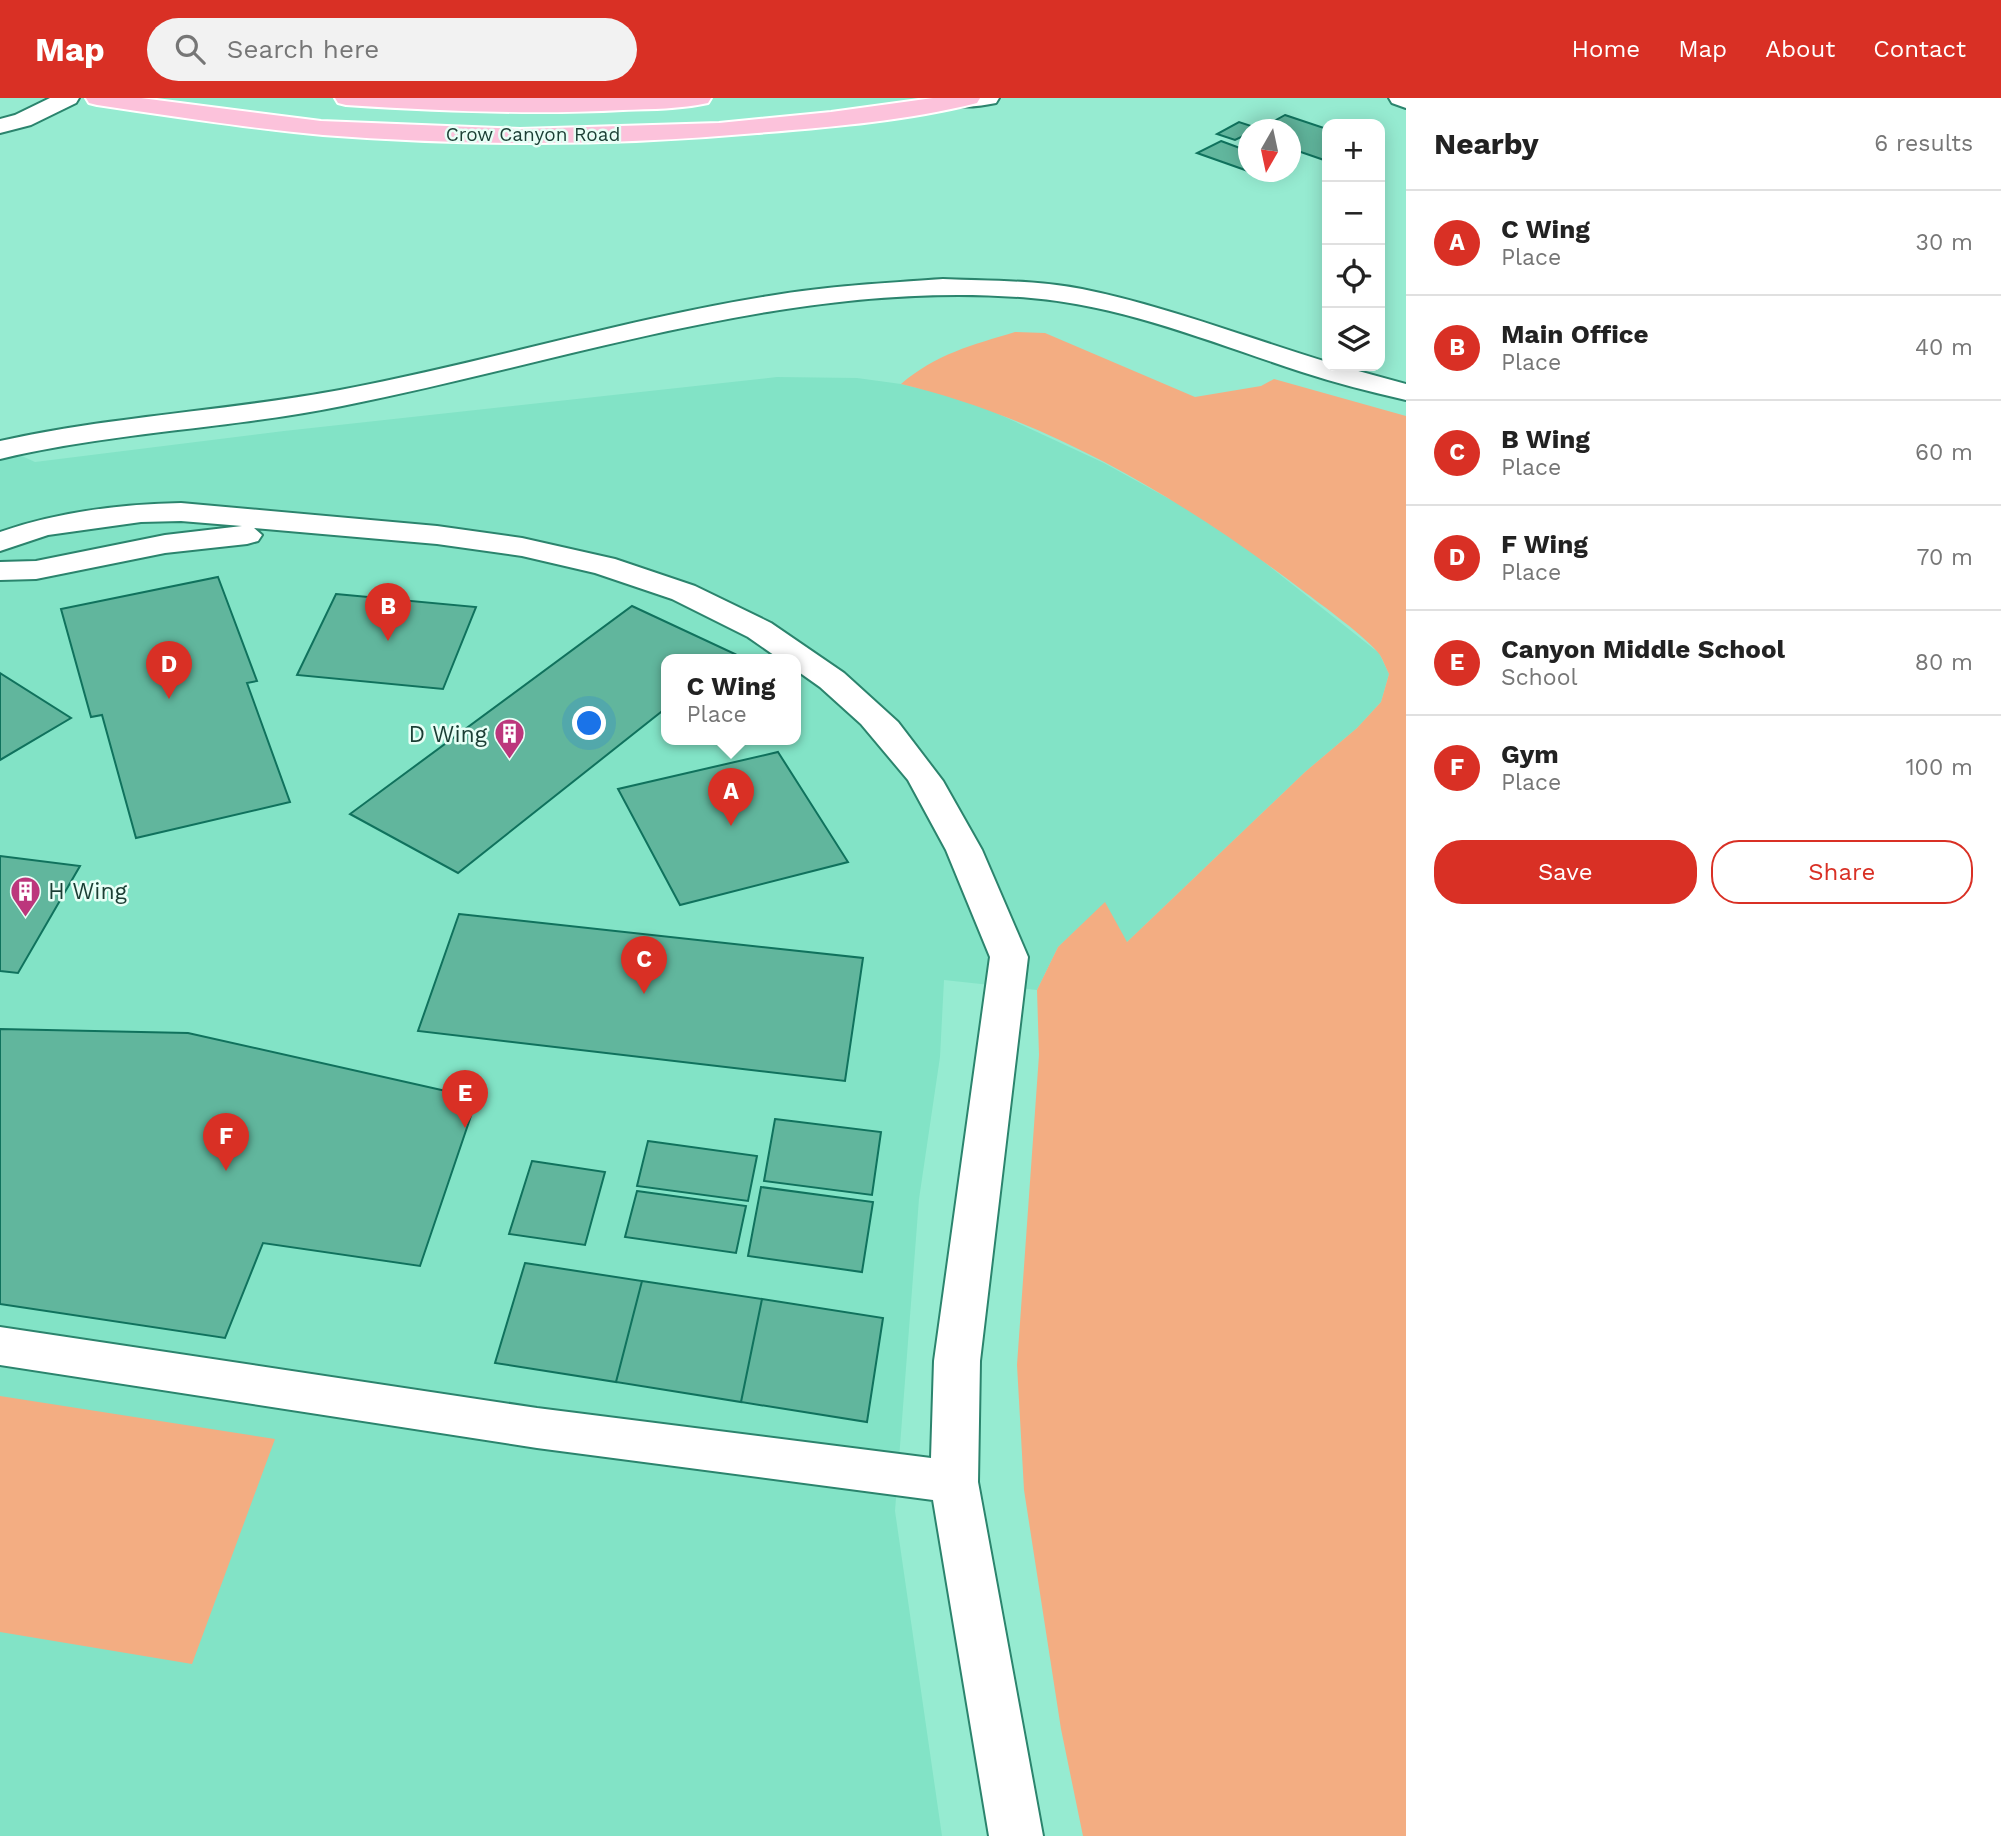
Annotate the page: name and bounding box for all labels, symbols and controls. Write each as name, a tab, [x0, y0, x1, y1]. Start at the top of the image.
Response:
search box	[147, 18, 637, 81]
text: Map	[35, 30, 105, 69]
icon: search	[171, 30, 209, 68]
text: Search here	[227, 34, 379, 64]
text: Home	[1572, 35, 1640, 63]
text: Map	[1678, 35, 1727, 63]
text: About	[1765, 35, 1835, 63]
text: Contact	[1873, 35, 1966, 63]
north arrow	[1238, 119, 1301, 182]
map controls	[1322, 119, 1385, 371]
button: +	[1322, 119, 1385, 182]
street label: Crow Canyon Road	[446, 123, 620, 146]
text: Nearby	[1434, 126, 1539, 161]
text: 6 results	[1874, 130, 1973, 157]
button: −	[1322, 182, 1385, 245]
text: C Wing	[1501, 214, 1590, 244]
text: A	[1449, 229, 1465, 256]
text: 30 m	[1916, 229, 1973, 256]
text: Place	[1501, 244, 1561, 271]
button: locate	[1322, 245, 1385, 308]
button: layers	[1322, 308, 1385, 371]
text: Main Office	[1501, 319, 1649, 349]
text: B	[1449, 334, 1465, 361]
text: 40 m	[1915, 334, 1973, 361]
text: Place	[1501, 349, 1561, 376]
text: B Wing	[1501, 424, 1590, 454]
text: C	[1449, 439, 1465, 466]
text: 60 m	[1915, 439, 1973, 466]
text: Place	[1501, 454, 1561, 481]
text: F Wing	[1501, 529, 1588, 559]
text: D	[1449, 544, 1465, 571]
text: 70 m	[1916, 544, 1973, 571]
text: Place	[1501, 559, 1561, 586]
pin: B	[365, 583, 411, 641]
text: Canyon Middle School	[1501, 634, 1785, 664]
pin: D	[146, 641, 192, 699]
text: E	[1450, 649, 1464, 676]
text: 80 m	[1915, 649, 1973, 676]
popup	[661, 654, 801, 745]
text: School	[1501, 664, 1578, 691]
text: C Wing	[687, 671, 775, 701]
text: Place	[687, 701, 747, 728]
your location	[572, 706, 606, 740]
building icon: D Wing	[493, 717, 527, 761]
place label: D Wing	[408, 721, 488, 748]
text: Gym	[1501, 739, 1559, 769]
text: F	[1450, 754, 1464, 781]
text: 100 m	[1906, 754, 1973, 781]
pin: A	[708, 768, 754, 826]
text: Place	[1501, 769, 1561, 796]
button: Save	[1434, 840, 1697, 904]
button: Share	[1711, 840, 1973, 904]
building icon: H Wing	[8, 874, 42, 918]
place label: H Wing	[48, 878, 128, 905]
pin: C	[621, 936, 667, 994]
pin: E	[442, 1070, 488, 1128]
pin: F	[203, 1113, 249, 1171]

